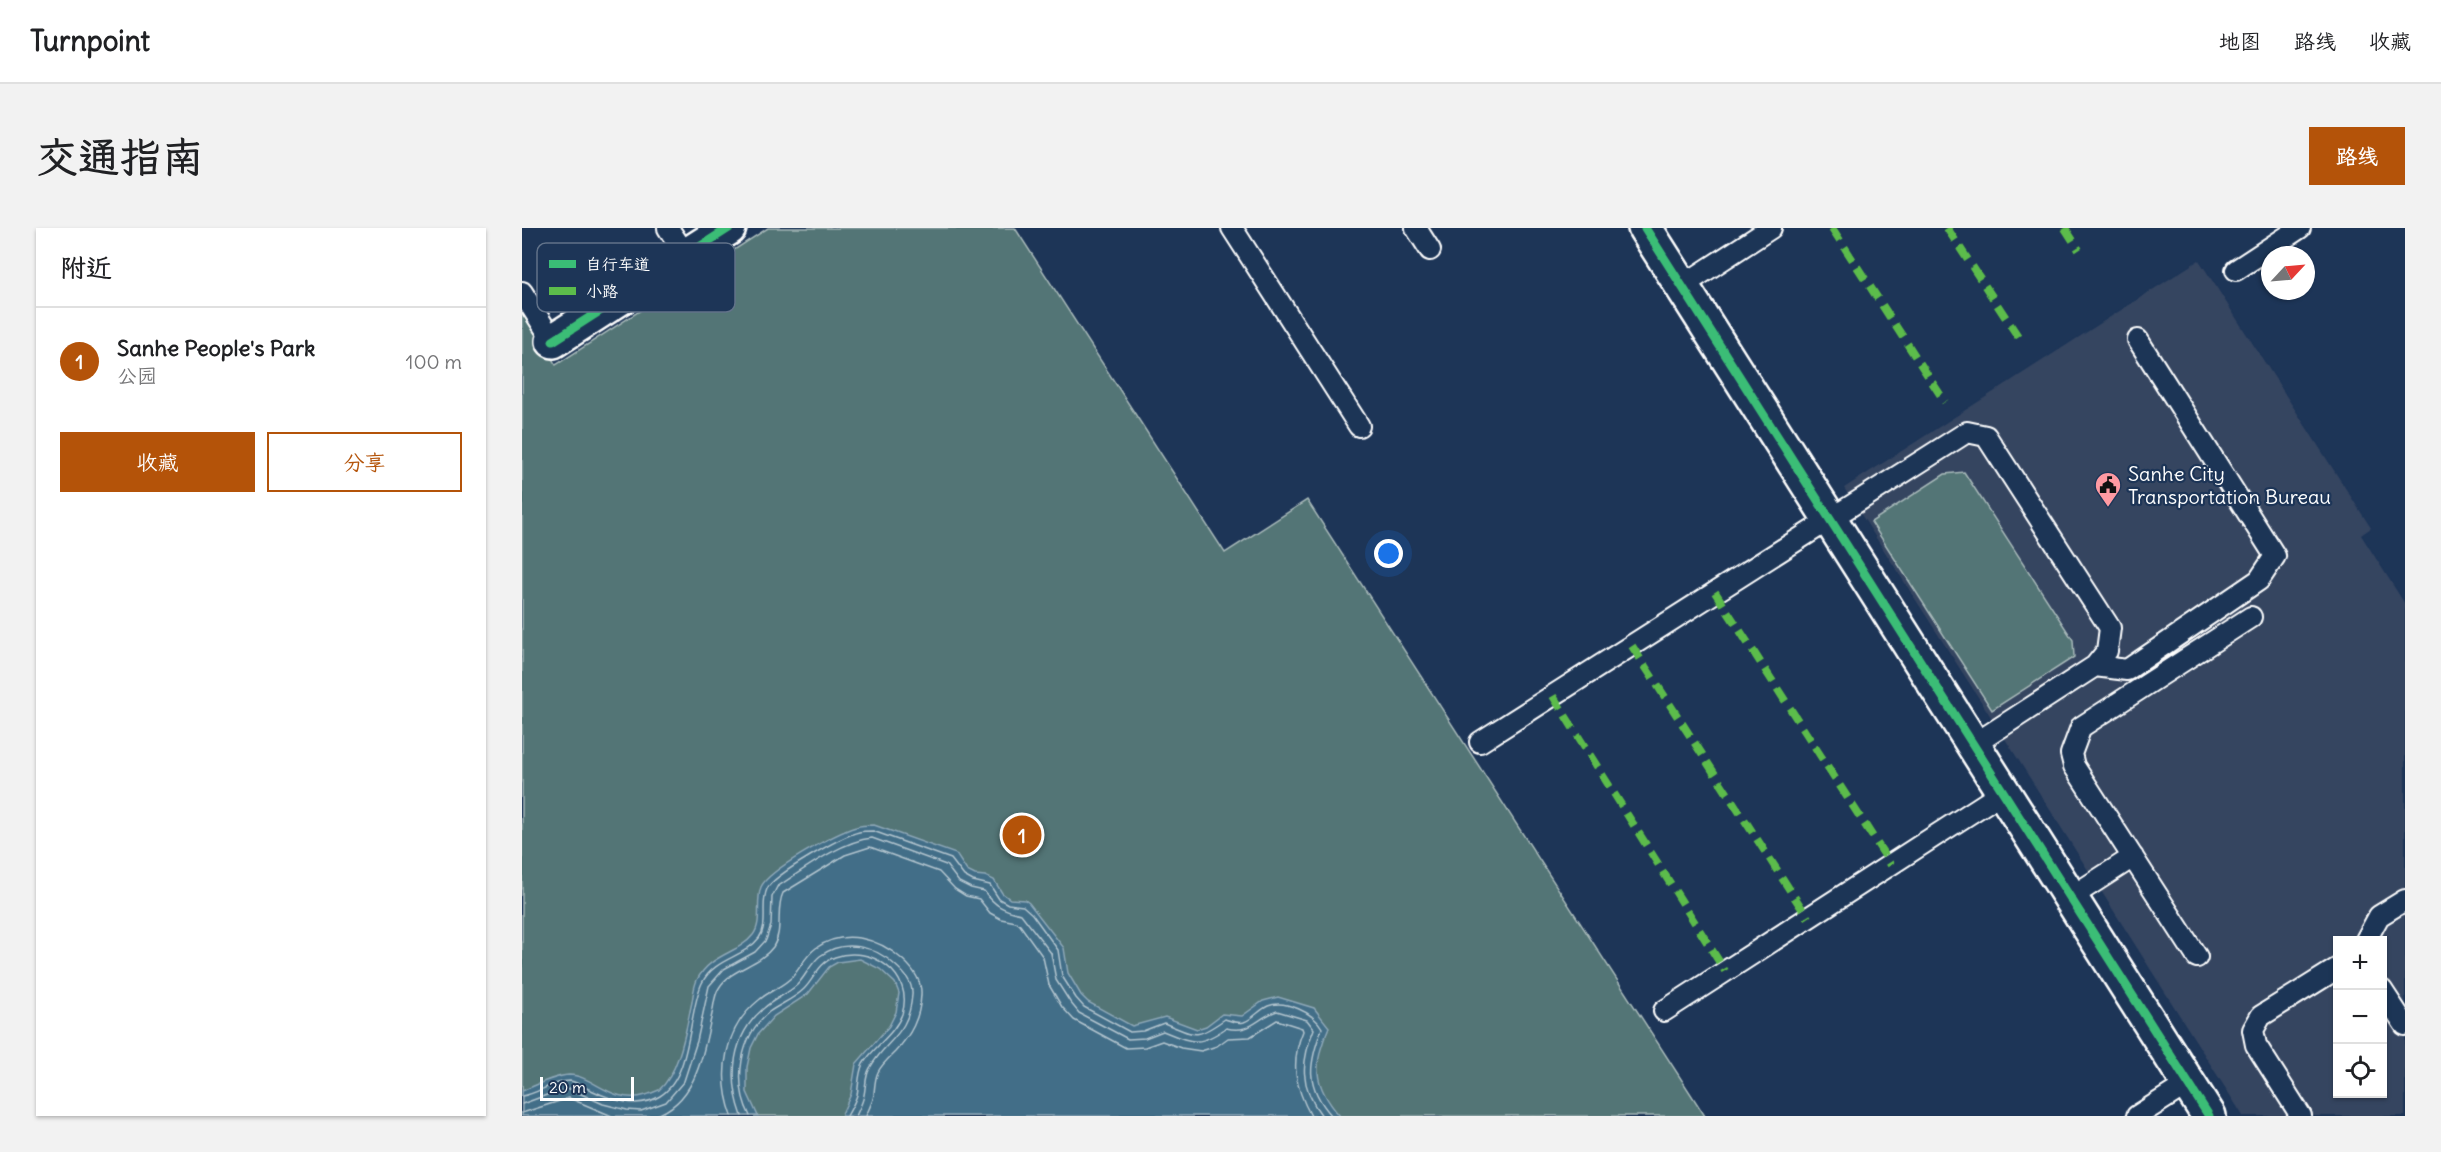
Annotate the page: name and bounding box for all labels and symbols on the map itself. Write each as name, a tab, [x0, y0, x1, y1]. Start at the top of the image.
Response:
legend	[537, 243, 735, 312]
north arrow	[2261, 246, 2315, 300]
text: 自行车道	[586, 254, 650, 274]
text: 小路	[586, 281, 618, 301]
place label: Sanhe City Transportation Bureau	[2128, 461, 2331, 509]
public building icon: Sanhe City Transportation Bureau	[2093, 470, 2123, 508]
your location	[1374, 539, 1403, 568]
pin: 1	[1002, 812, 1042, 858]
scale bar	[540, 1074, 634, 1102]

